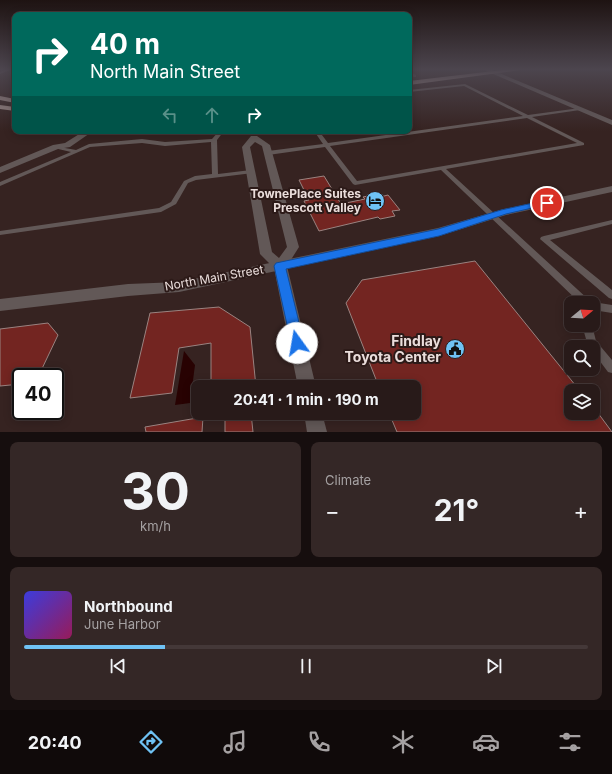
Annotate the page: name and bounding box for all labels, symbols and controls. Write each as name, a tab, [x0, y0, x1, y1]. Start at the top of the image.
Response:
text: 40 m	[90, 27, 160, 61]
icon: right	[24, 28, 76, 80]
text: North Main Street	[90, 61, 240, 82]
icon: left	[159, 104, 181, 126]
icon: ahead	[201, 104, 223, 126]
icon: right	[243, 104, 265, 126]
place label: TownePlace Suites Prescott Valley	[250, 186, 362, 215]
pin	[530, 186, 564, 220]
hotel icon: TownePlace Suites Prescott Valley	[364, 190, 386, 212]
icon: arrive	[536, 192, 558, 214]
street label: North Main Street	[163, 261, 265, 294]
north arrow	[564, 296, 600, 332]
map controls	[564, 296, 600, 420]
position arrow	[276, 322, 318, 364]
place label: Findlay Toyota Center	[345, 332, 442, 365]
public building icon: Findlay Toyota Center	[444, 338, 466, 360]
button: search	[564, 340, 600, 376]
speed limit sign: 40	[12, 368, 64, 420]
button: layers	[564, 384, 600, 420]
text: 20:41 · 1 min · 190 m	[233, 390, 379, 409]
text: 30	[121, 460, 190, 523]
text: Climate	[325, 472, 371, 488]
text: 21°	[434, 492, 479, 528]
text: −	[325, 498, 340, 524]
text: +	[573, 498, 588, 524]
text: km/h	[140, 518, 171, 534]
text: Northbound	[84, 597, 173, 616]
text: June Harbor	[84, 616, 161, 632]
icon: previous	[107, 655, 129, 677]
icon: pause	[295, 655, 317, 677]
icon: next	[483, 655, 505, 677]
icon: directions	[137, 728, 165, 756]
icon: music	[221, 728, 249, 756]
icon: phone	[305, 728, 333, 756]
icon: climate	[389, 728, 417, 756]
icon: car	[472, 728, 500, 756]
icon: filters	[556, 728, 584, 756]
text: 20:40	[28, 732, 82, 753]

